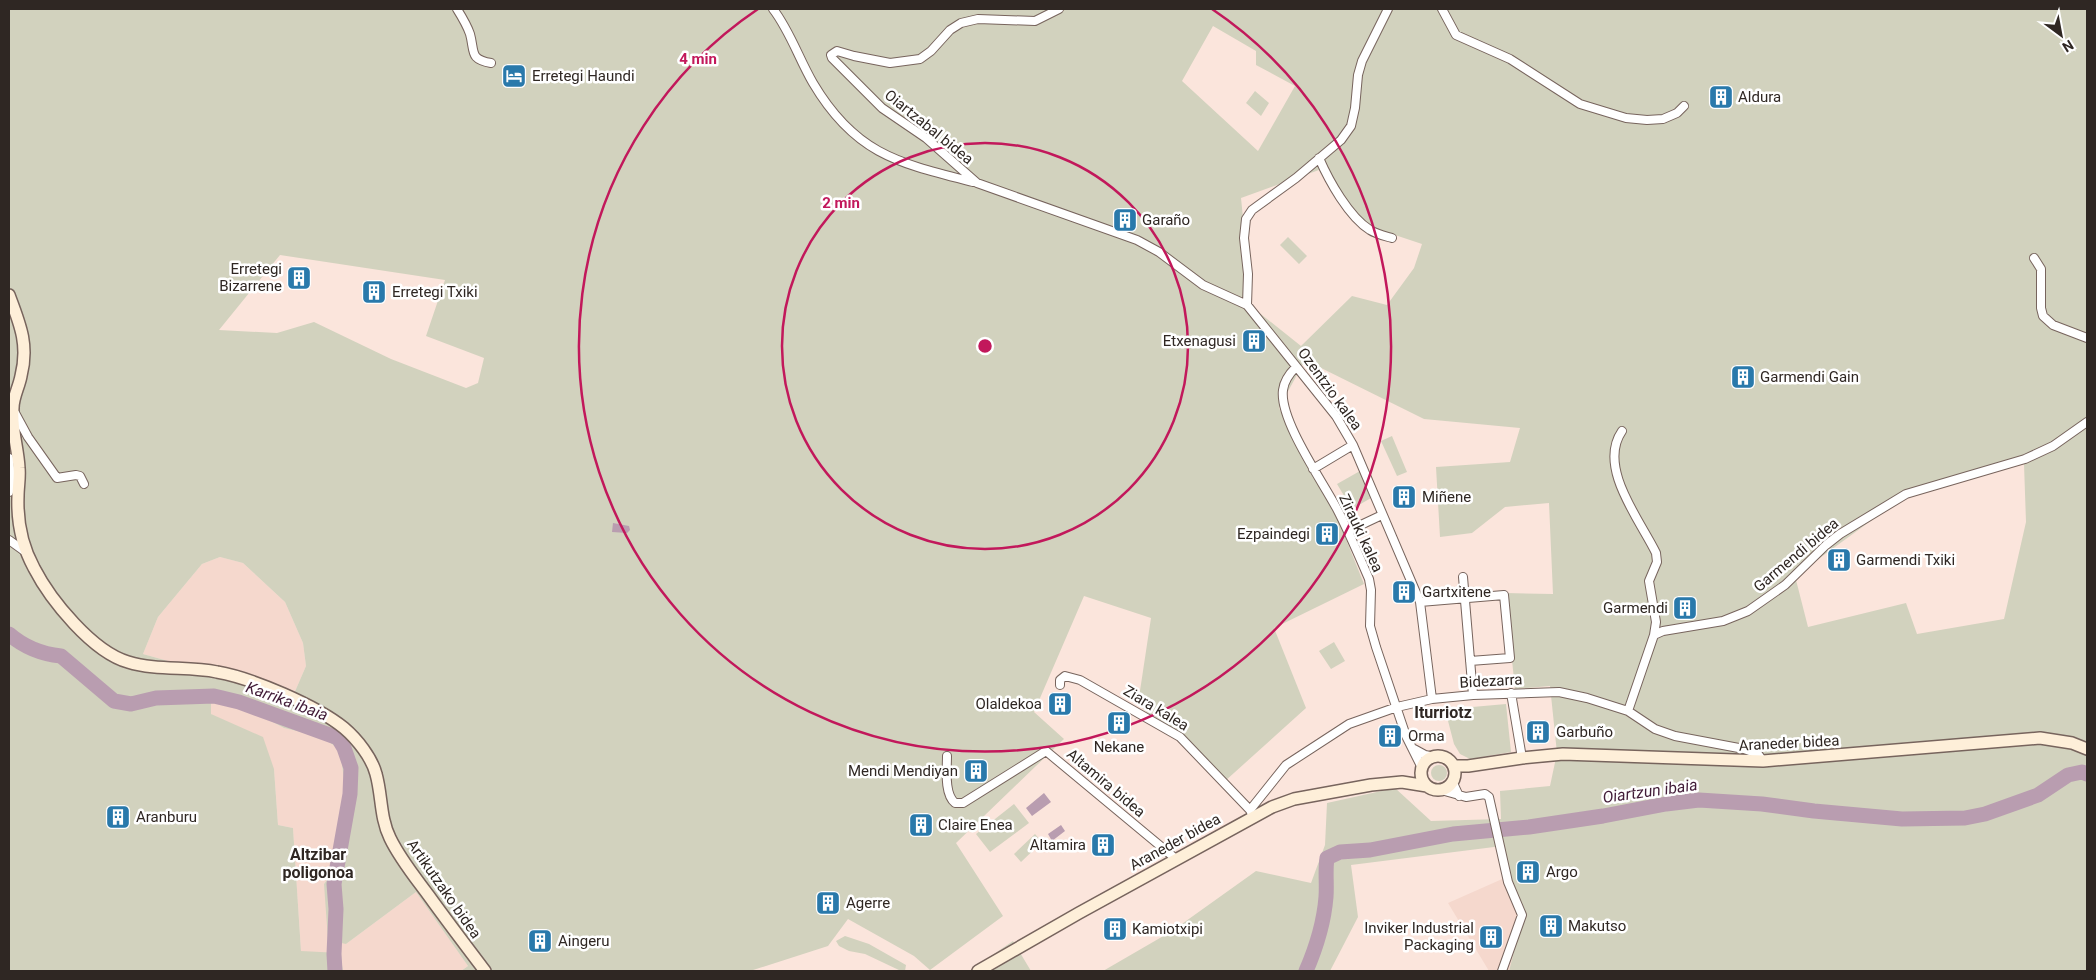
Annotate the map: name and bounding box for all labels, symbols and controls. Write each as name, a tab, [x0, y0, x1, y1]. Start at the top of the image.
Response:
north arrow	[2036, 10, 2086, 60]
text: N	[2059, 37, 2076, 55]
text: 4 min	[679, 50, 717, 68]
hotel icon: Erretegi Haundi	[501, 63, 527, 89]
place label: Erretegi Haundi	[532, 67, 635, 85]
building icon: Aldura	[1708, 84, 1734, 110]
street label: Oiartzabal bidea	[881, 86, 977, 168]
place label: Aldura	[1738, 88, 1781, 106]
text: 2 min	[822, 194, 860, 212]
building icon: Garaño	[1112, 207, 1138, 233]
place label: Garaño	[1142, 211, 1190, 229]
place label: Erretegi Bizarrene	[219, 260, 282, 295]
building icon: Erretegi Bizarrene	[286, 265, 312, 291]
building icon: Erretegi Txiki	[361, 279, 387, 305]
place label: Erretegi Txiki	[392, 283, 478, 301]
building icon: Etxenagusi	[1241, 328, 1267, 354]
place label: Etxenagusi	[1163, 332, 1236, 350]
centre of rings	[976, 337, 994, 355]
street label: Ozentzio kalea	[1294, 344, 1366, 434]
building icon: Garmendi Gain	[1730, 364, 1756, 390]
place label: Garmendi Gain	[1760, 368, 1859, 386]
building icon: Miñene	[1391, 484, 1417, 510]
place label: Miñene	[1422, 488, 1471, 506]
street label: Zirauki kalea	[1335, 491, 1387, 575]
street label: Garmendi bidea	[1750, 514, 1842, 596]
building icon: Ezpaindegi	[1314, 521, 1340, 547]
place label: Ezpaindegi	[1237, 525, 1310, 543]
building icon: Garmendi Txiki	[1826, 547, 1852, 573]
place label: Garmendi Txiki	[1856, 551, 1955, 569]
building icon: Gartxitene	[1391, 579, 1417, 605]
place label: Gartxitene	[1422, 583, 1491, 601]
building icon: Garmendi	[1672, 595, 1698, 621]
place label: Garmendi	[1603, 599, 1668, 617]
street label: Bidezarra	[1459, 670, 1523, 692]
water label: Karrika ibaia	[243, 677, 331, 725]
street label: Ziara kalea	[1120, 681, 1192, 735]
building icon: Olaldekoa	[1047, 691, 1073, 717]
place label: Olaldekoa	[975, 695, 1042, 713]
district label: Iturriotz	[1414, 703, 1472, 722]
building icon: Nekane	[1106, 710, 1132, 736]
building icon: Garbuño	[1525, 719, 1551, 745]
building icon: Orma	[1377, 723, 1403, 749]
place label: Garbuño	[1556, 723, 1613, 741]
place label: Orma	[1408, 727, 1445, 745]
street label: Araneder bidea	[1738, 731, 1840, 755]
place label: Nekane	[1094, 738, 1144, 756]
street label: Altamira bidea	[1063, 745, 1149, 821]
building icon: Mendi Mendiyan	[963, 758, 989, 784]
place label: Mendi Mendiyan	[848, 762, 958, 780]
water label: Oiartzun ibaia	[1601, 775, 1699, 807]
building icon: Aranburu	[105, 804, 131, 830]
place label: Aranburu	[136, 808, 197, 826]
street label: Araneder bidea	[1127, 810, 1223, 874]
building icon: Claire Enea	[908, 812, 934, 838]
place label: Claire Enea	[938, 816, 1013, 834]
building icon: Altamira	[1090, 832, 1116, 858]
street label: Artikutzako bidea	[403, 836, 485, 942]
place label: Altamira	[1030, 836, 1086, 854]
district label: Altzibar poligonoa	[282, 845, 354, 882]
building icon: Argo	[1515, 859, 1541, 885]
place label: Argo	[1546, 863, 1578, 881]
building icon: Agerre	[815, 890, 841, 916]
place label: Agerre	[846, 894, 890, 912]
building icon: Makutso	[1538, 913, 1564, 939]
building icon: Kamiotxipi	[1102, 916, 1128, 942]
place label: Makutso	[1568, 917, 1626, 935]
place label: Inviker Industrial Packaging	[1364, 919, 1474, 954]
place label: Kamiotxipi	[1132, 920, 1203, 938]
building icon: Inviker Industrial Packaging	[1478, 924, 1504, 950]
building icon: Aingeru	[527, 928, 553, 954]
place label: Aingeru	[558, 932, 609, 950]

